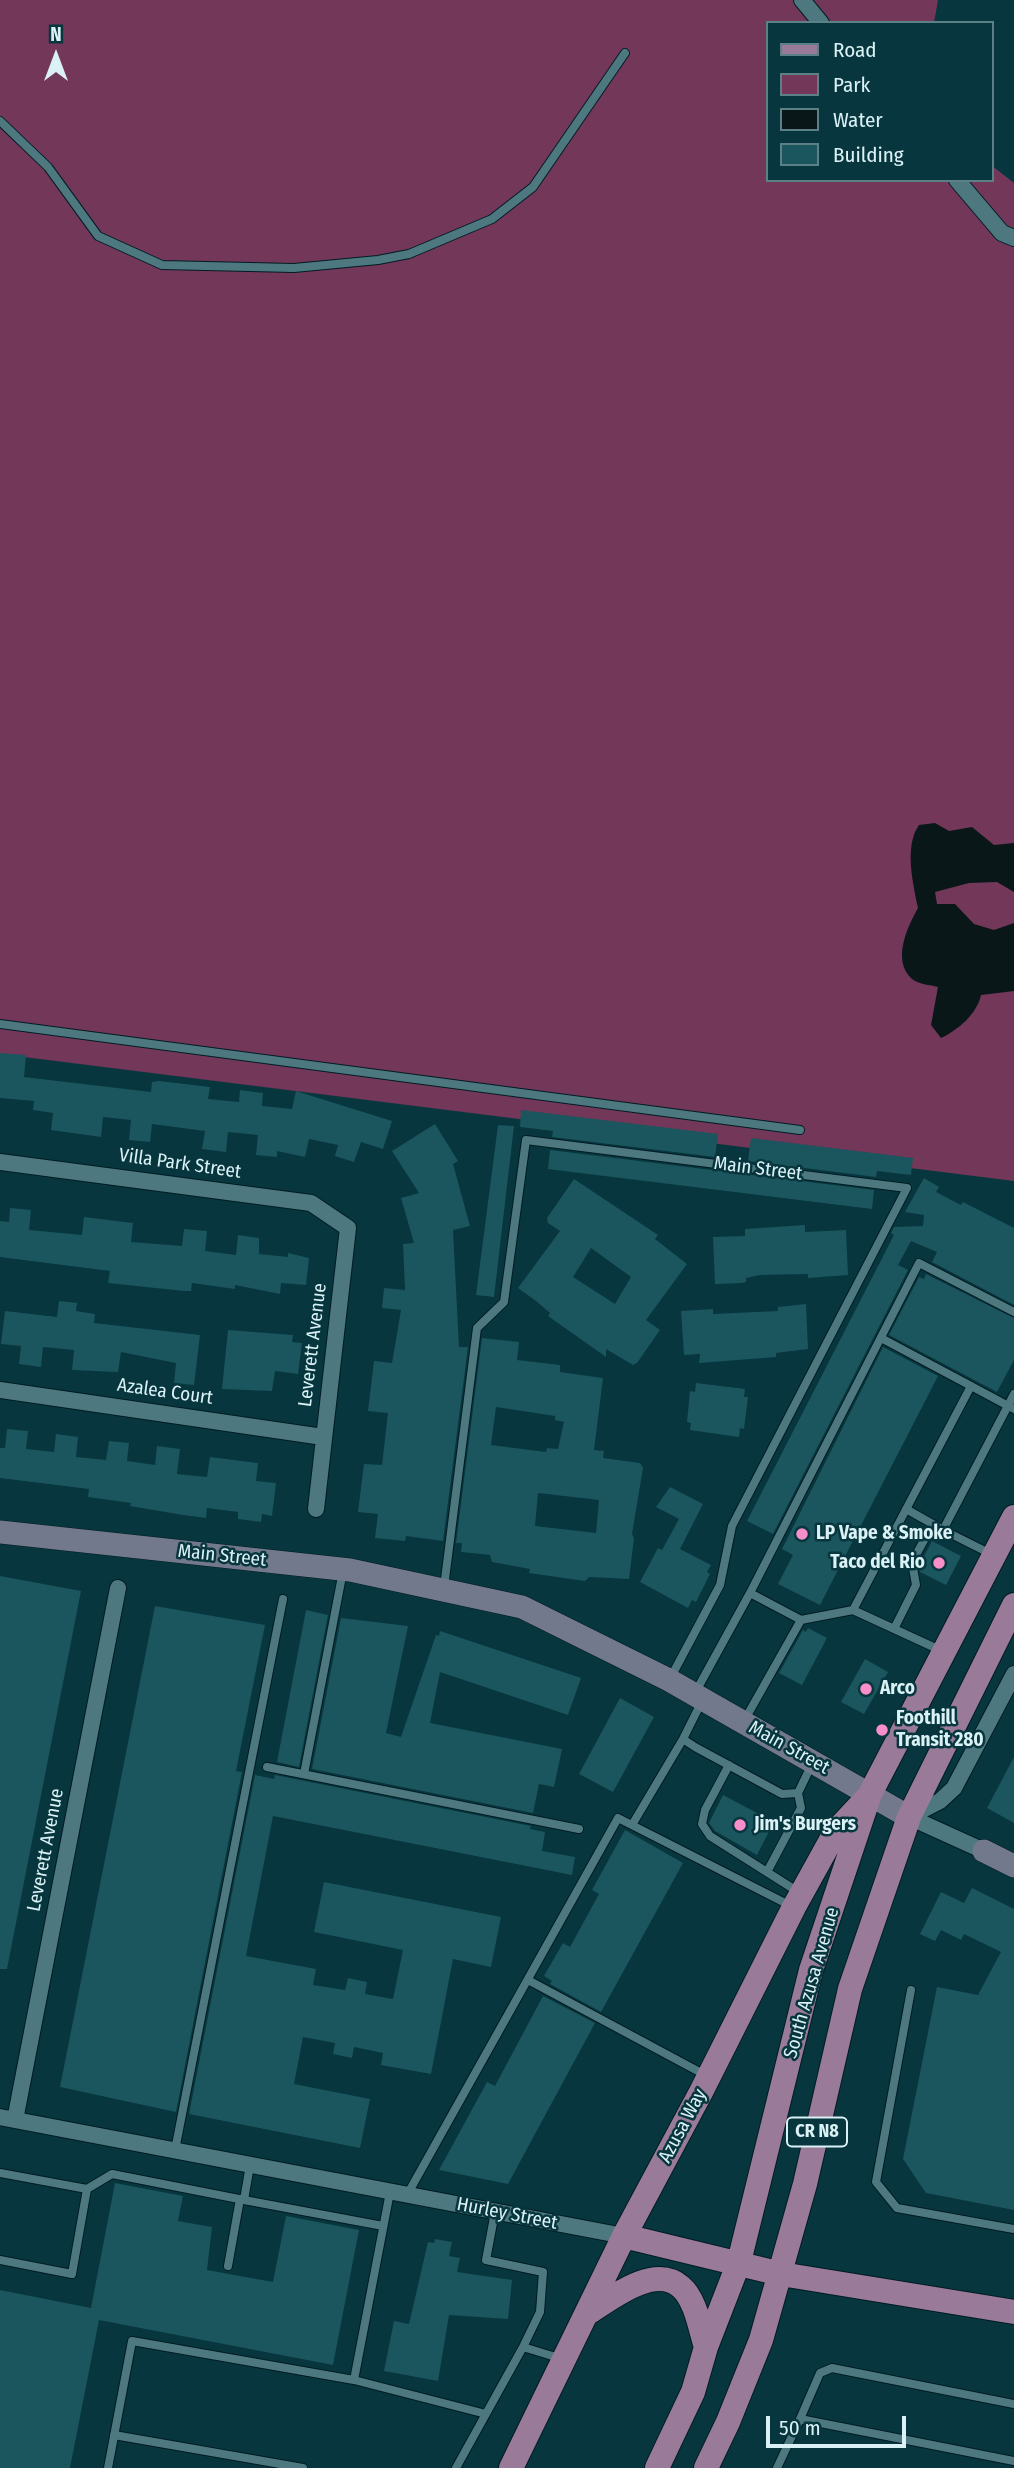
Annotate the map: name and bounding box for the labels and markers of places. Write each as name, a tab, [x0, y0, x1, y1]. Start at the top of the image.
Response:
place label: LP Vape & Smoke	[816, 1523, 952, 1545]
marker: LP Vape & Smoke	[794, 1526, 810, 1542]
place label: Taco del Rio	[830, 1552, 925, 1574]
marker: Taco del Rio	[931, 1555, 947, 1571]
place label: Arco	[880, 1678, 915, 1700]
marker: Arco	[858, 1681, 874, 1697]
place label: Foothill Transit 280	[896, 1708, 984, 1752]
marker: Foothill Transit 280	[874, 1722, 890, 1738]
place label: Jim's Burgers	[754, 1814, 856, 1836]
marker: Jim's Burgers	[732, 1817, 748, 1833]

